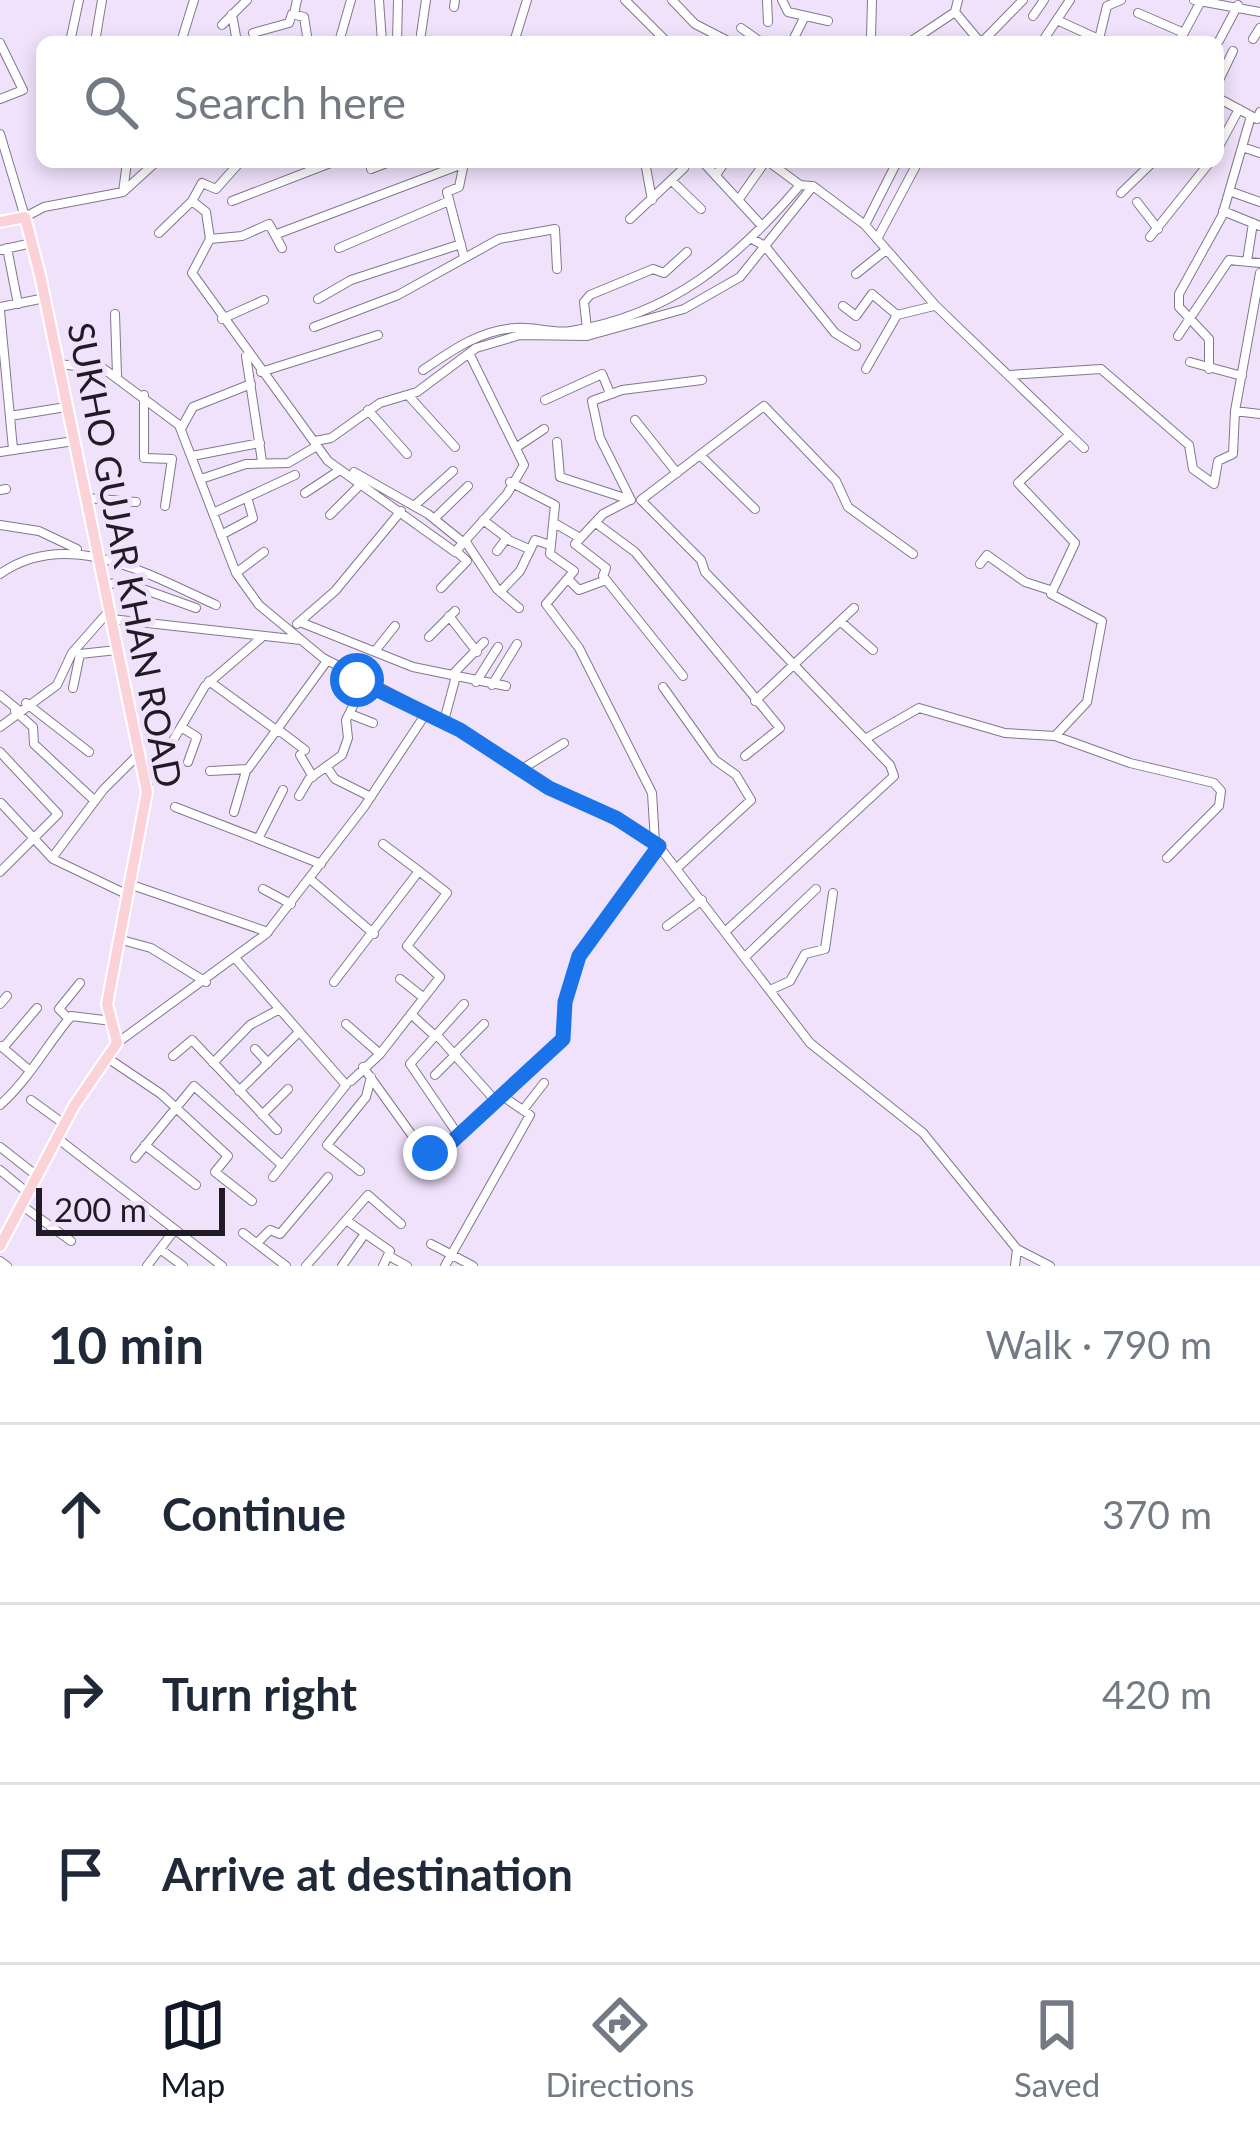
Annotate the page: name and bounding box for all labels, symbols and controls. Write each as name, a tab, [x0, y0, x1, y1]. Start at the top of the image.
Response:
search box	[36, 36, 1224, 168]
icon: search	[78, 69, 144, 135]
text: Search here	[174, 75, 406, 129]
street label: SUKHO GUJAR KHAN ROAD	[59, 319, 193, 791]
route start	[330, 653, 384, 707]
route end	[403, 1126, 457, 1180]
scale bar	[36, 1182, 225, 1235]
text: 200 m	[54, 1189, 147, 1229]
text: 10 min	[48, 1314, 204, 1375]
text: Walk · 790 m	[985, 1321, 1212, 1367]
icon: ahead	[48, 1481, 114, 1547]
text: Continue	[162, 1487, 346, 1541]
text: 370 m	[1102, 1491, 1212, 1537]
icon: right	[48, 1661, 114, 1727]
text: Turn right	[162, 1667, 357, 1721]
text: 420 m	[1102, 1671, 1212, 1717]
icon: arrive	[48, 1841, 114, 1907]
text: Arrive at destination	[162, 1847, 573, 1901]
tab: Map	[160, 1992, 226, 2104]
tab: Directions	[545, 1992, 694, 2104]
tab: Saved	[1014, 1992, 1100, 2104]

